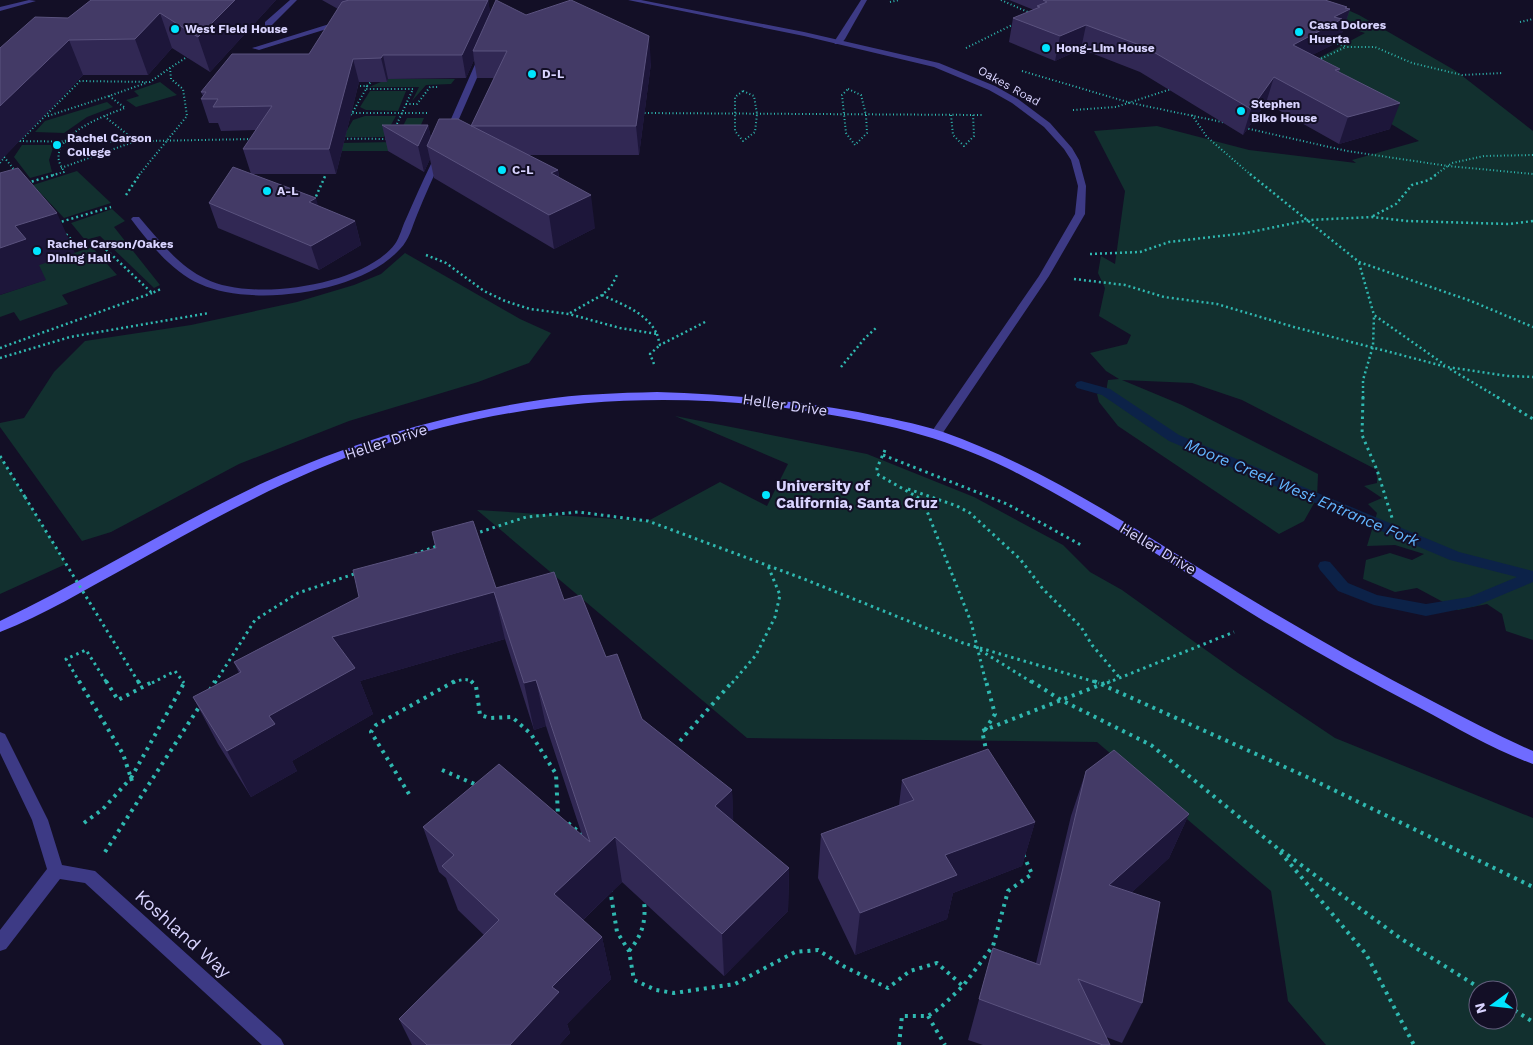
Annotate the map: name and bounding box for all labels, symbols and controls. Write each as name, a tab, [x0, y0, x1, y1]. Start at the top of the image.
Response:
place label: Casa Dolores Huerta	[1309, 18, 1387, 46]
place label: West Field House	[185, 22, 288, 36]
marker: West Field House	[169, 23, 181, 35]
marker: Casa Dolores Huerta	[1293, 26, 1305, 38]
place label: Hong-Lim House	[1056, 41, 1155, 55]
marker: Hong-Lim House	[1040, 42, 1052, 54]
street label: Oakes Road	[975, 63, 1043, 109]
place label: D-L	[542, 67, 564, 81]
marker: D-L	[526, 68, 538, 80]
place label: Stephen Biko House	[1251, 97, 1317, 125]
marker: Stephen Biko House	[1235, 105, 1247, 117]
place label: Rachel Carson College	[67, 131, 152, 159]
marker: Rachel Carson College	[51, 139, 63, 151]
place label: C-L	[512, 163, 534, 177]
marker: C-L	[496, 164, 508, 176]
place label: A-L	[277, 184, 298, 198]
marker: A-L	[261, 185, 273, 197]
place label: Rachel Carson/Oakes Dining Hall	[47, 237, 174, 265]
marker: Rachel Carson/Oakes Dining Hall	[31, 245, 43, 257]
street label: Heller Drive	[741, 390, 829, 420]
street label: Heller Drive	[343, 420, 429, 464]
water label: Moore Creek West Entrance Fork	[1182, 434, 1423, 551]
place label: University of California, Santa Cruz	[776, 477, 938, 512]
marker: University of California, Santa Cruz	[760, 489, 772, 501]
street label: Heller Drive	[1117, 519, 1199, 579]
street label: Koshland Way	[131, 885, 236, 983]
north arrow	[1468, 980, 1518, 1030]
text: N	[1471, 1001, 1490, 1015]

